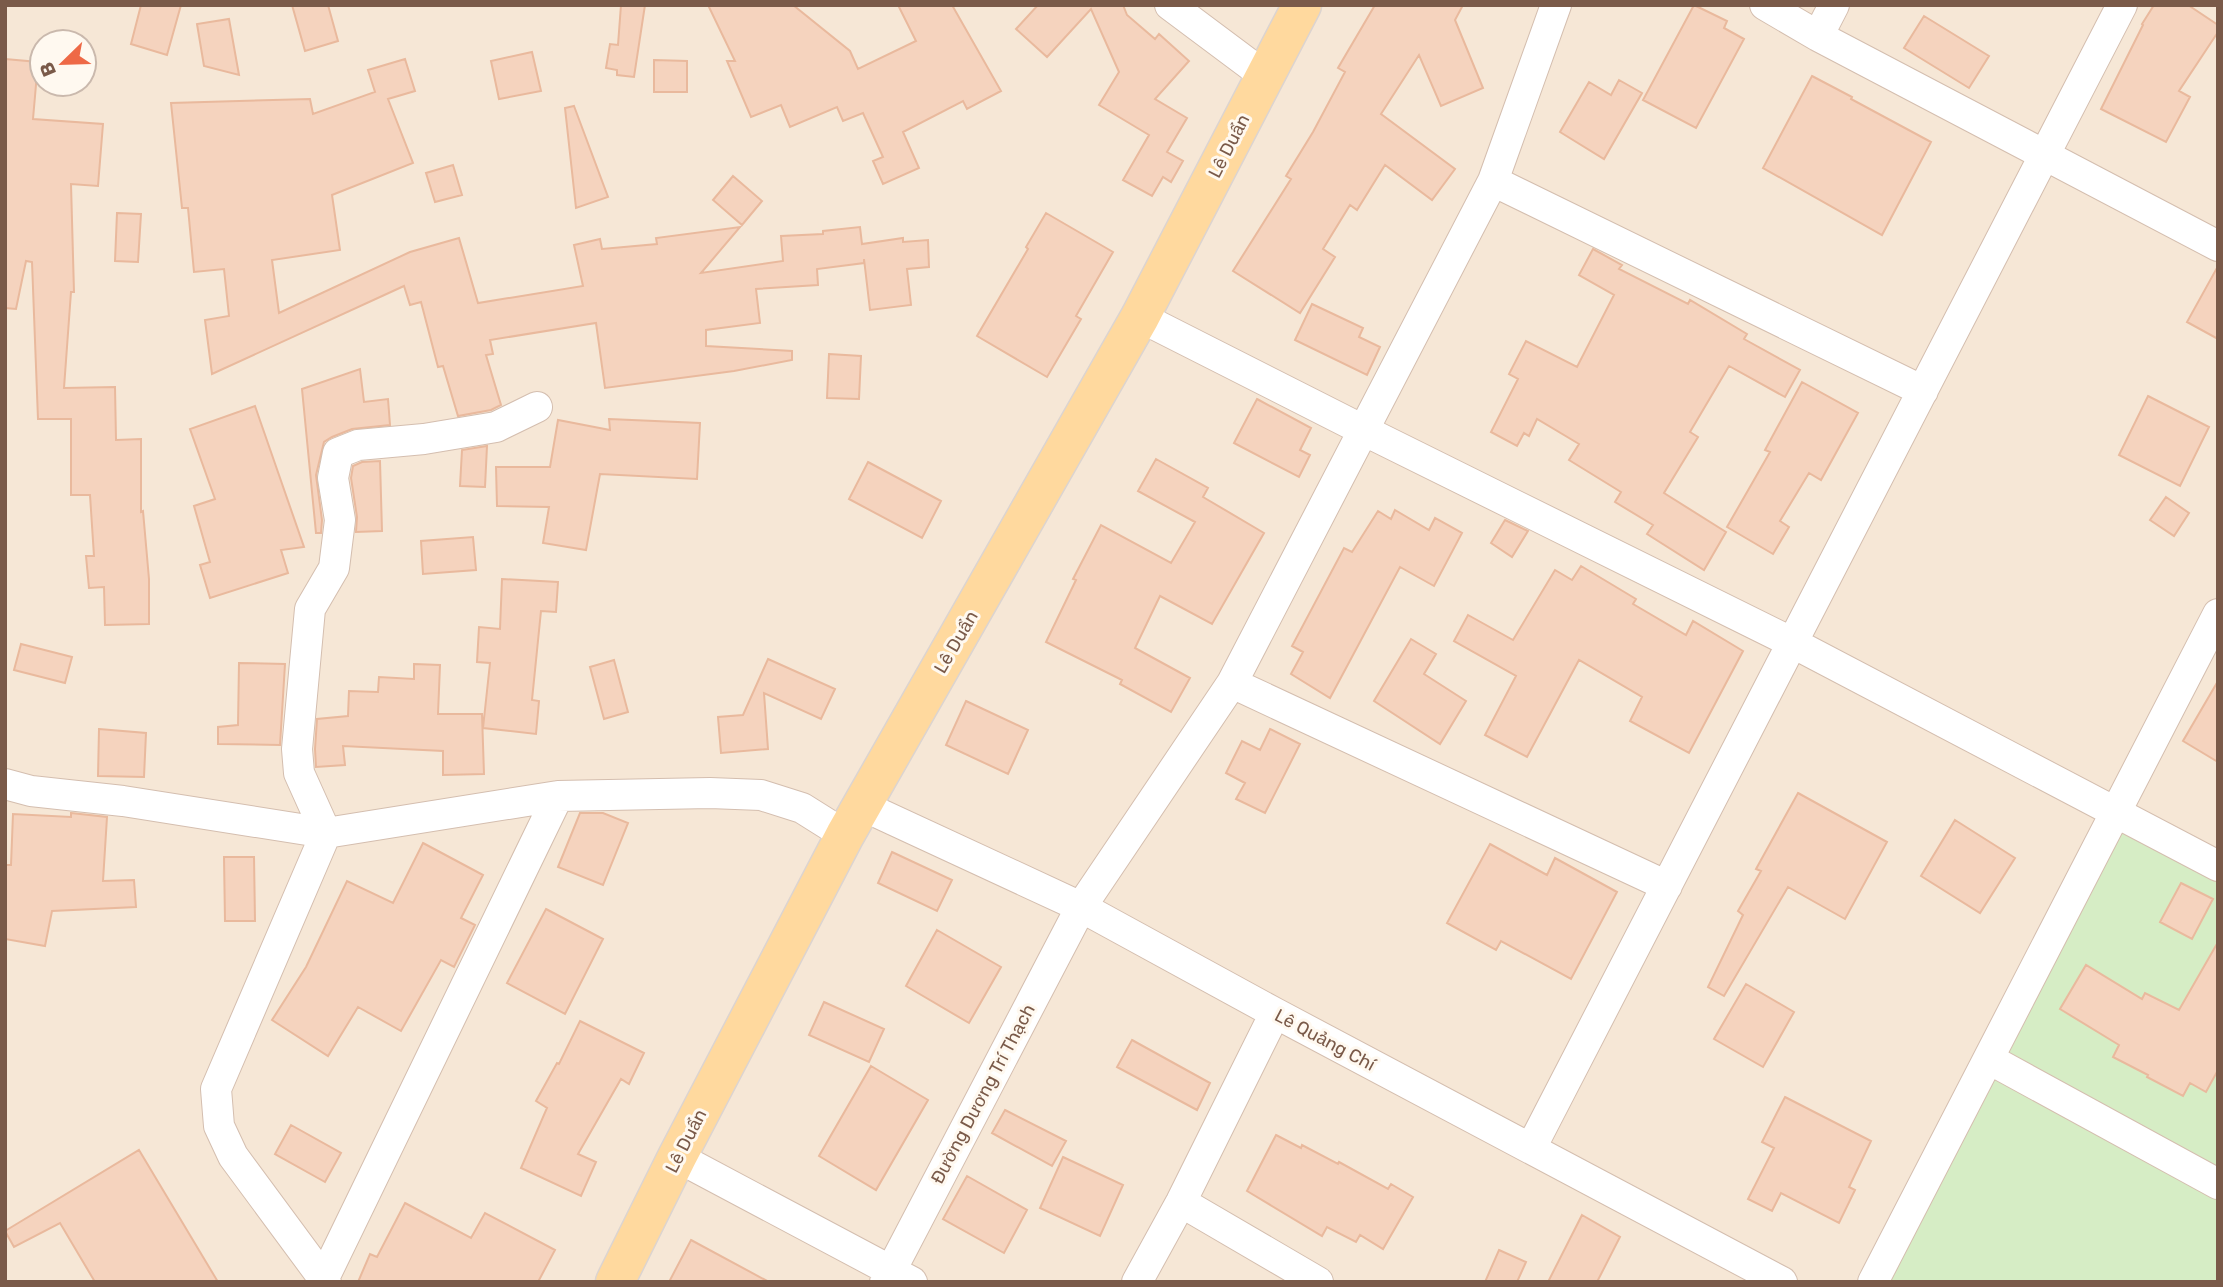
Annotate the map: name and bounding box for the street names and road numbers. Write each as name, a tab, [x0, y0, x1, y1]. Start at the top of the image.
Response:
street label: Lê Duẩn	[1204, 110, 1254, 182]
street label: Lê Duẩn	[929, 607, 983, 677]
street label: Đường Dương Trí Thạch	[926, 1000, 1040, 1188]
street label: Lê Quảng Chí	[1271, 1004, 1381, 1076]
street label: Lê Duẩn	[661, 1105, 711, 1177]

